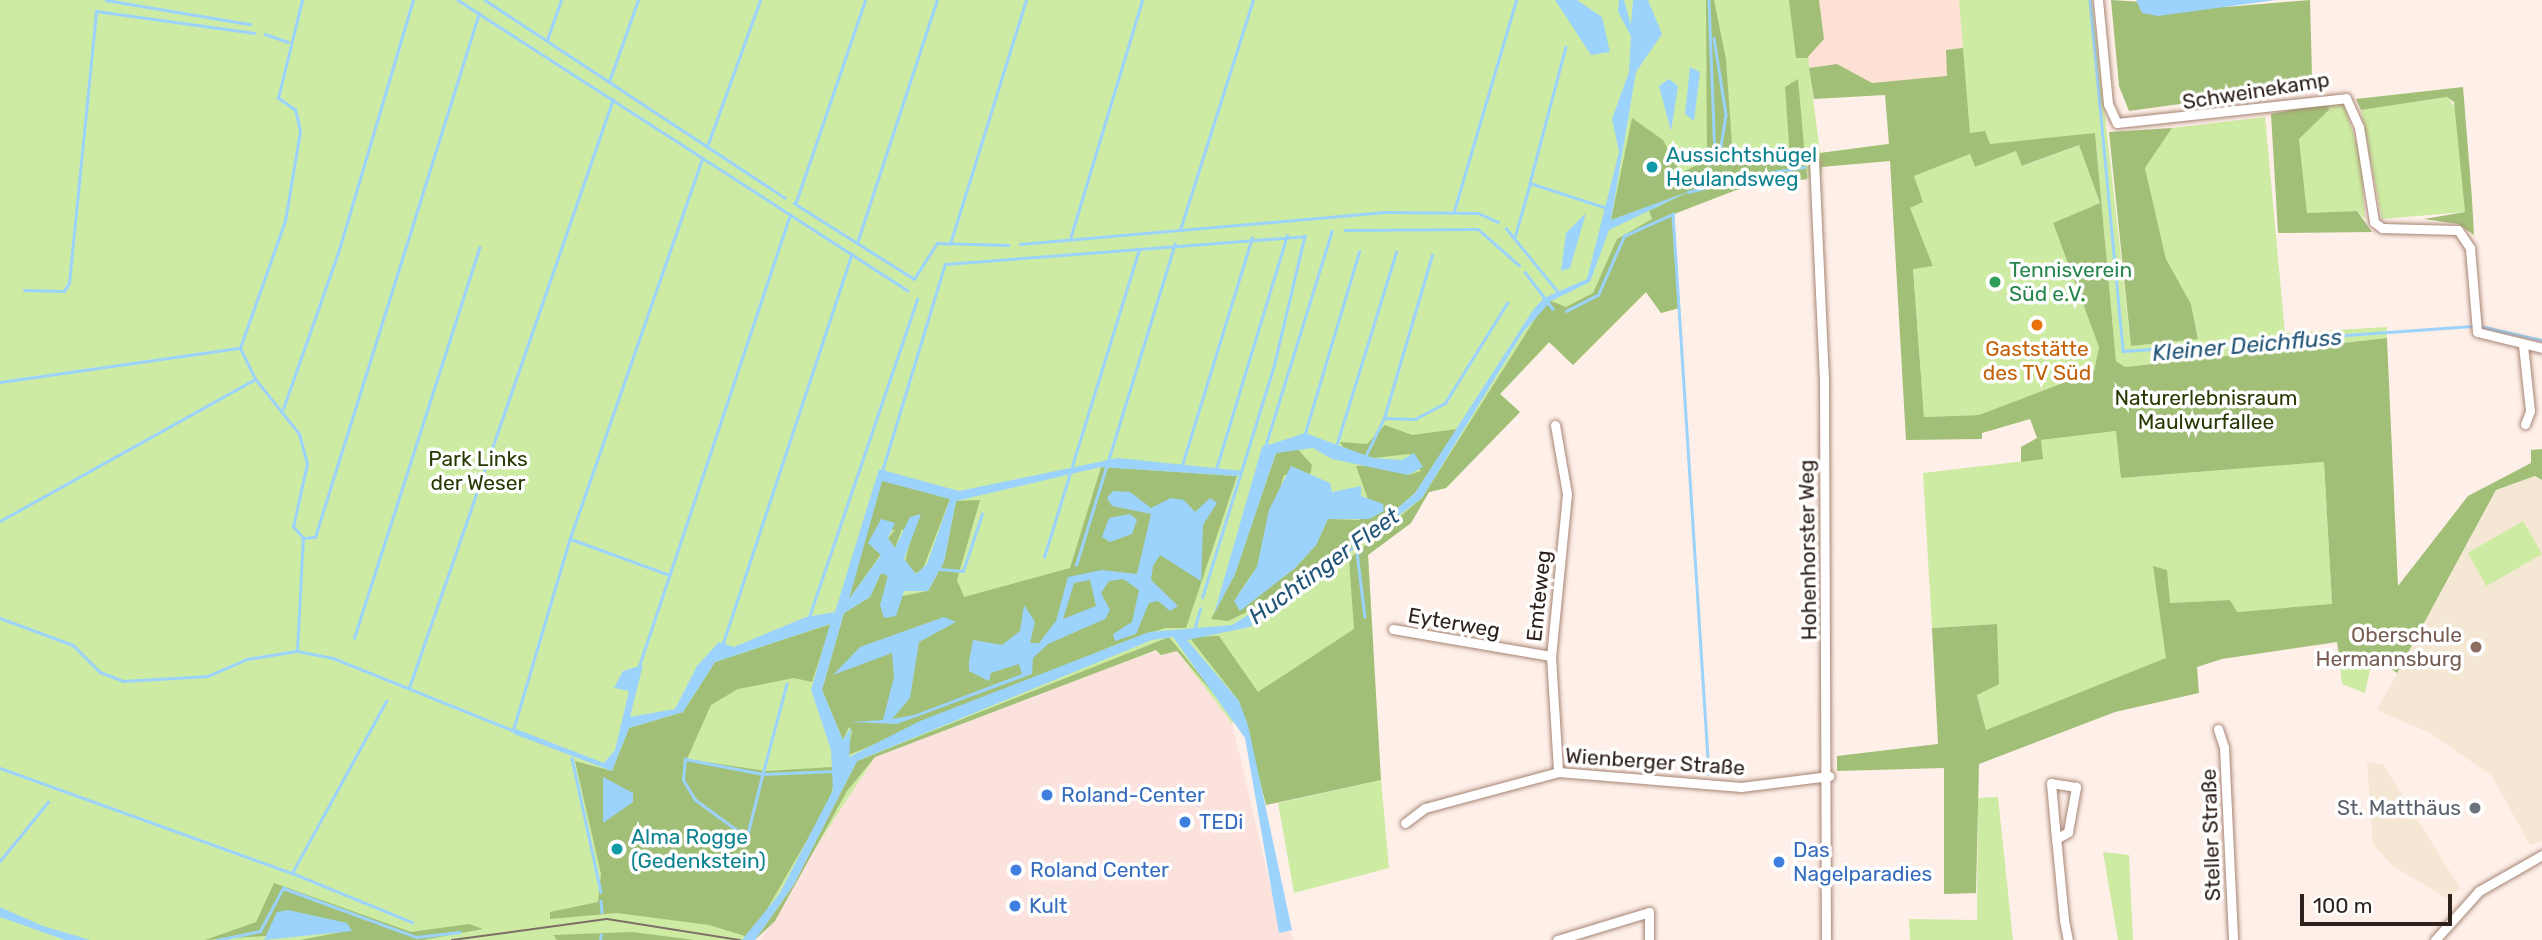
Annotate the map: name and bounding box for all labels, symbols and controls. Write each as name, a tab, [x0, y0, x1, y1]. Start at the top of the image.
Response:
street label: Schweinekamp	[2181, 67, 2331, 115]
place label: Aussichtshügel Heulandsweg	[1666, 142, 1817, 192]
marker: Aussichtshügel Heulandsweg	[1644, 159, 1660, 175]
place label: Tennisverein Süd e.V.	[2009, 257, 2132, 307]
marker: Tennisverein Süd e.V.	[1987, 274, 2003, 290]
marker: Gaststätte des TV Süd	[2029, 317, 2045, 333]
water label: Kleiner Deichfluss	[2151, 323, 2343, 367]
place label: Gaststätte des TV Süd	[1982, 336, 2092, 386]
park label: Naturerlebnisraum Maulwurfallee	[2114, 385, 2298, 435]
park label: Park Links der Weser	[428, 446, 528, 496]
street label: Hohenhorster Weg	[1794, 459, 1822, 641]
water label: Huchtinger Fleet	[1243, 502, 1405, 630]
street label: Emteweg	[1522, 549, 1556, 643]
street label: Eyterweg	[1406, 603, 1502, 643]
place label: Oberschule Hermannsburg	[2315, 622, 2462, 672]
marker: Oberschule Hermannsburg	[2468, 639, 2484, 655]
street label: Wienberger Straße	[1564, 743, 1746, 781]
street label: Steller Straße	[2196, 768, 2226, 902]
place label: Roland-Center	[1061, 782, 1205, 808]
marker: Roland-Center	[1039, 787, 1055, 803]
place label: St. Matthäus	[2337, 795, 2461, 821]
marker: St. Matthäus	[2467, 800, 2483, 816]
place label: TEDi	[1199, 809, 1243, 835]
marker: TEDi	[1177, 814, 1193, 830]
place label: Alma Rogge (Gedenkstein)	[631, 824, 766, 874]
place label: Das Nagelparadies	[1793, 837, 1932, 887]
marker: Alma Rogge (Gedenkstein)	[609, 841, 625, 857]
marker: Das Nagelparadies	[1771, 854, 1787, 870]
place label: Roland Center	[1030, 857, 1169, 883]
marker: Roland Center	[1008, 862, 1024, 878]
scale bar	[2304, 880, 2456, 924]
place label: Kult	[1029, 893, 1067, 919]
text: 100 m	[2313, 893, 2372, 918]
marker: Kult	[1007, 898, 1023, 914]

